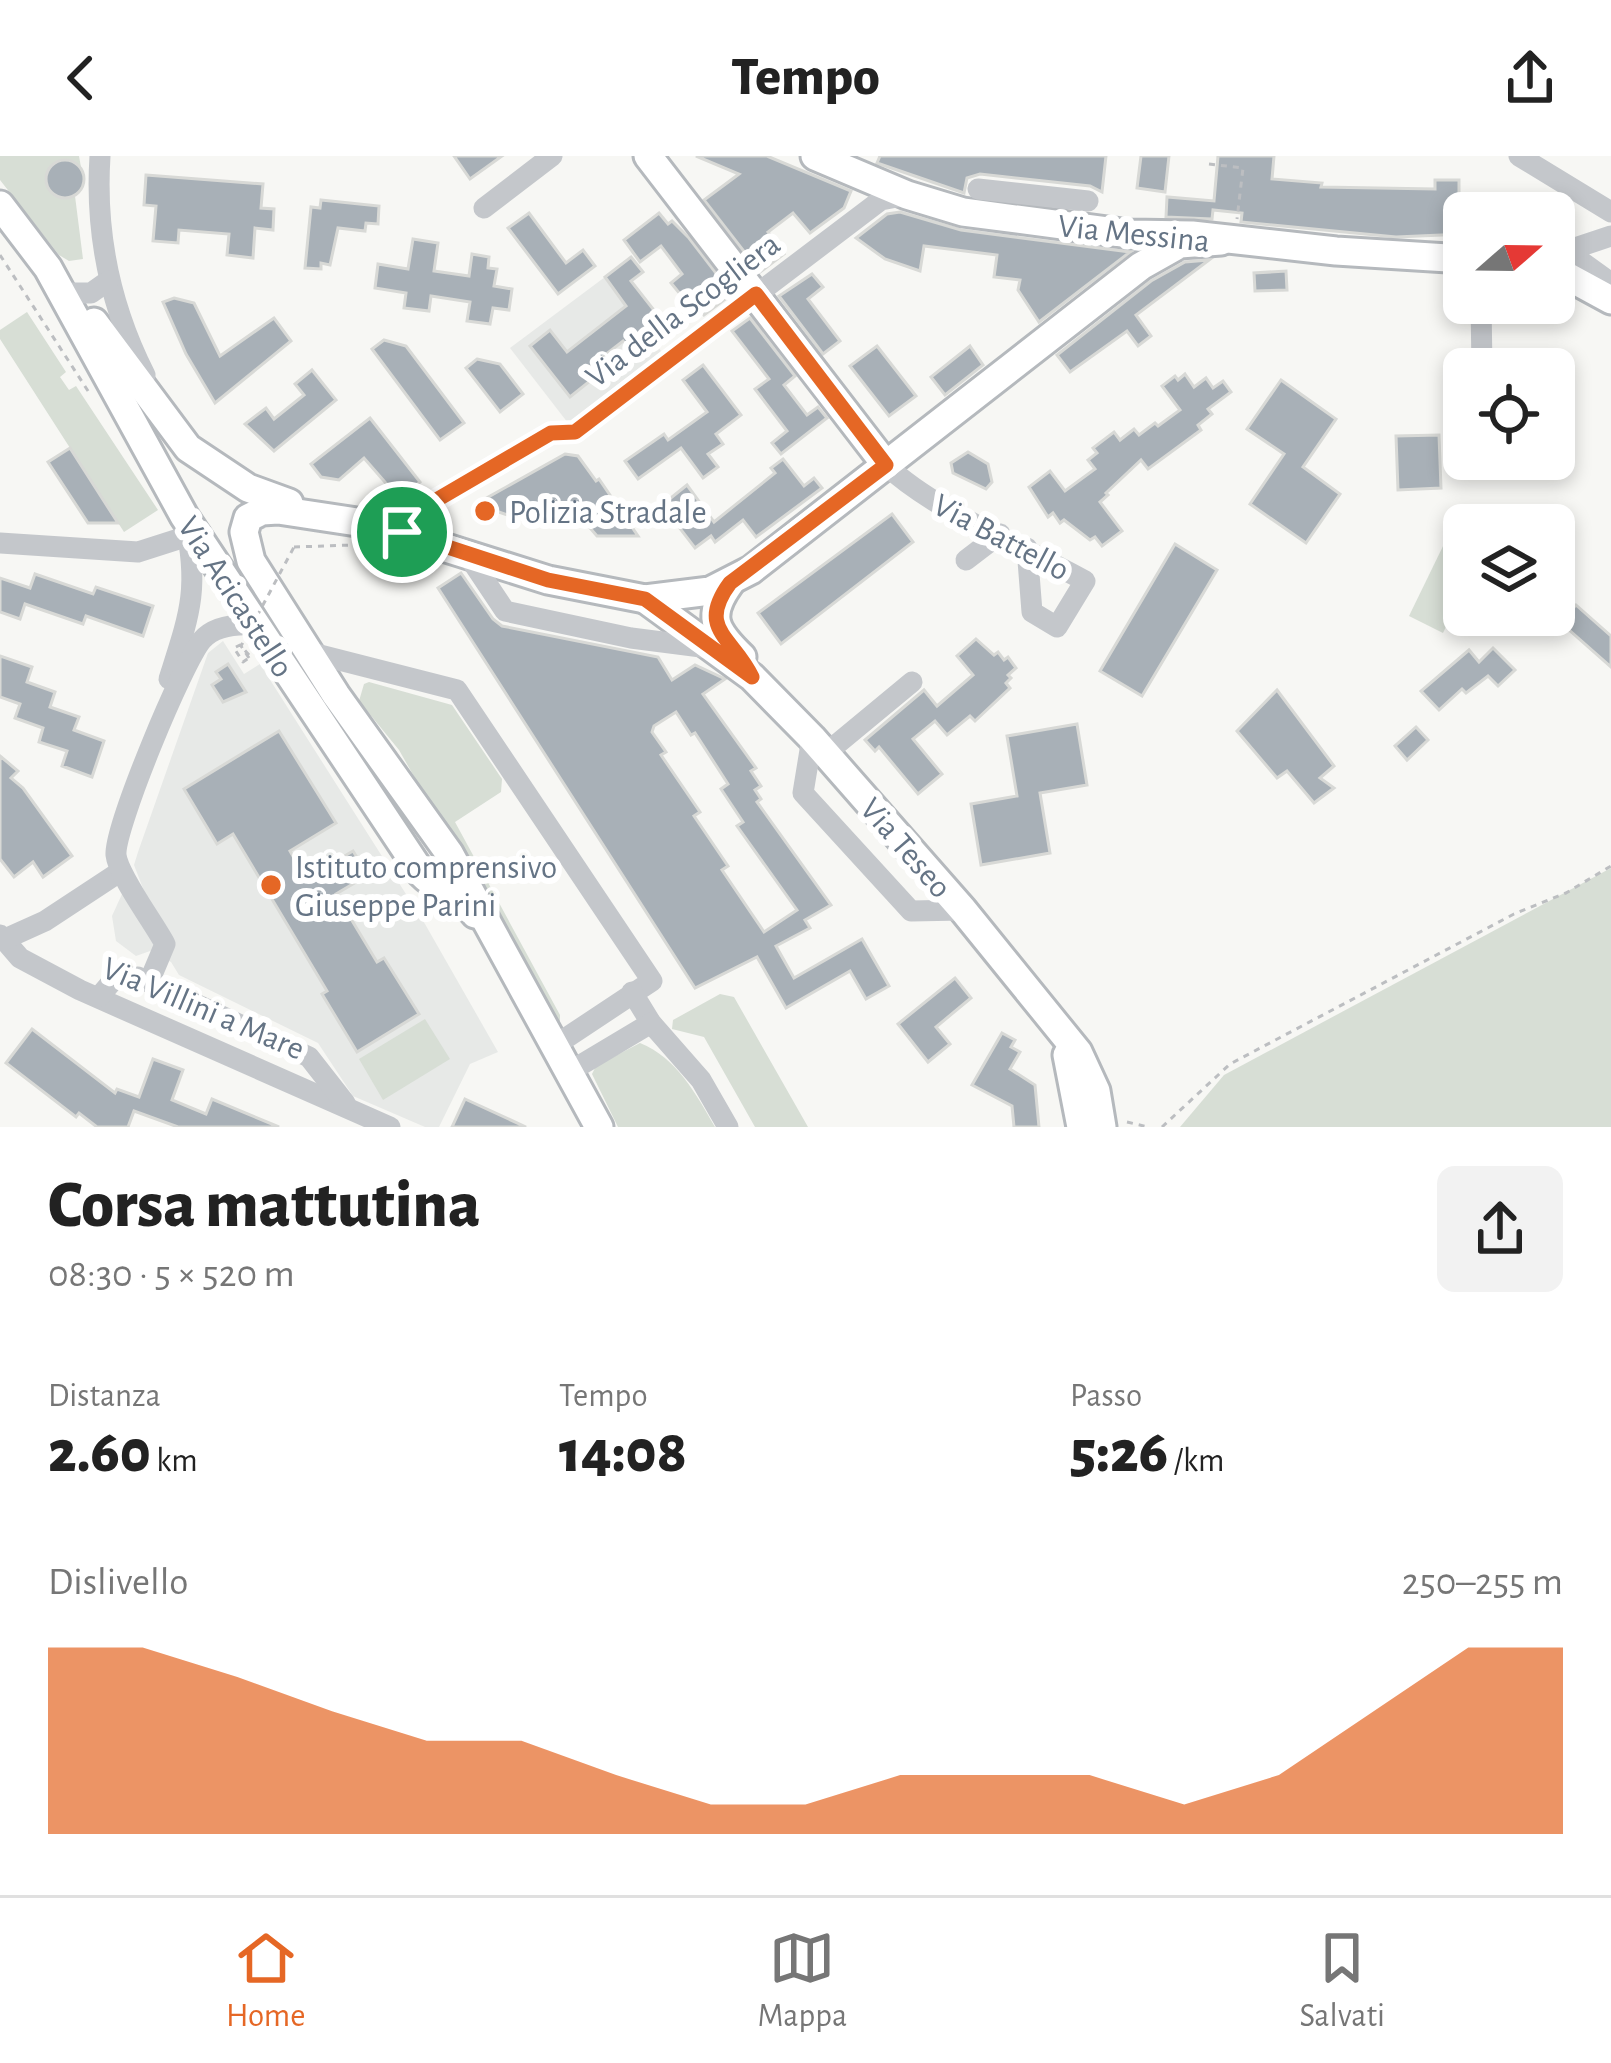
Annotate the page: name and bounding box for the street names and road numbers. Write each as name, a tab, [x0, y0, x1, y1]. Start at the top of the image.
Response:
street label: Via Messina	[1056, 210, 1211, 259]
street label: Via della Scogliera	[580, 228, 787, 394]
street label: Via Battello	[927, 489, 1074, 588]
street label: Via Acicastello	[171, 511, 299, 684]
street label: Via Teseo	[853, 792, 957, 905]
street label: Via Villini a Mare	[97, 952, 309, 1067]

